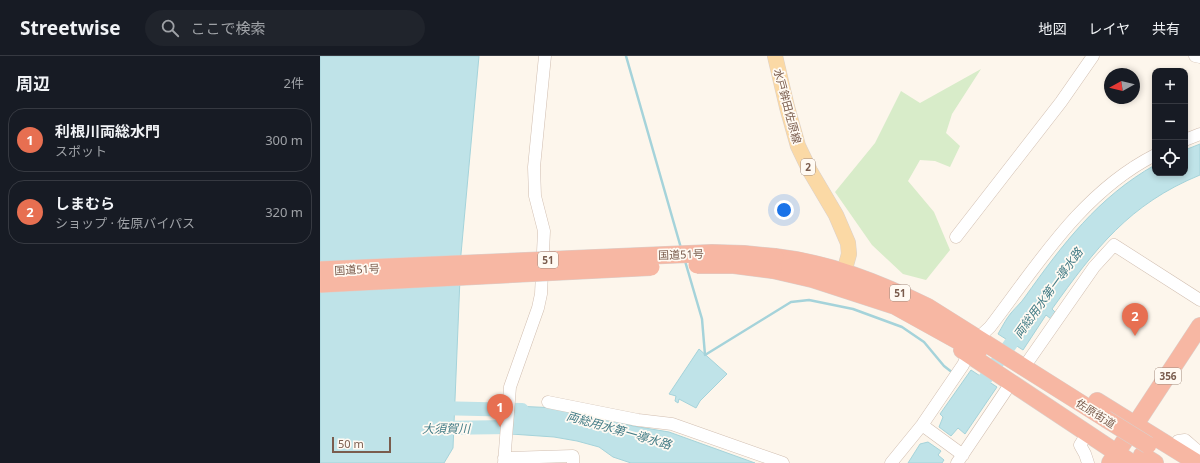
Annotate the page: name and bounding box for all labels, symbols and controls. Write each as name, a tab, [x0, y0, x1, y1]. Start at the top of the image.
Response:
search box	[145, 10, 425, 46]
text: Streetwise	[20, 15, 121, 41]
icon: search	[159, 17, 181, 39]
text: ここで検索	[191, 18, 266, 38]
text: 地図	[1038, 19, 1066, 38]
text: レイヤ	[1088, 19, 1130, 38]
text: 共有	[1152, 19, 1180, 38]
street label: 水戸鉾田佐原線	[771, 67, 805, 145]
north arrow	[1104, 68, 1140, 104]
map controls	[1152, 68, 1188, 176]
button: +	[1152, 68, 1188, 104]
text: 周辺	[16, 72, 50, 95]
text: 2件	[284, 74, 304, 92]
button: −	[1152, 104, 1188, 140]
text: 利根川両総水門	[55, 121, 160, 141]
text: 1	[26, 131, 34, 149]
text: 300 m	[265, 131, 303, 149]
button: locate	[1152, 140, 1188, 176]
text: スポット	[55, 142, 107, 160]
road number: 2	[801, 159, 815, 175]
text: しまむら	[55, 193, 115, 213]
your location	[774, 200, 794, 220]
text: 2	[26, 203, 34, 221]
text: 320 m	[265, 203, 303, 221]
text: ショップ · 佐原バイパス	[55, 214, 195, 232]
water label: 両総用水第一導水路	[1009, 244, 1087, 342]
street label: 国道51号	[658, 246, 704, 262]
road number: 51	[538, 252, 558, 268]
street label: 国道51号	[334, 260, 380, 278]
road number: 51	[890, 285, 910, 301]
pin: 2	[1122, 303, 1148, 336]
road number: 356	[1155, 368, 1181, 384]
pin: 1	[487, 394, 513, 427]
street label: 佐原街道	[1073, 395, 1119, 431]
water label: 両総用水第一導水路	[565, 407, 674, 453]
water label: 大須賀川	[422, 420, 472, 437]
scale bar	[332, 435, 391, 454]
text: 50 m	[338, 436, 364, 451]

